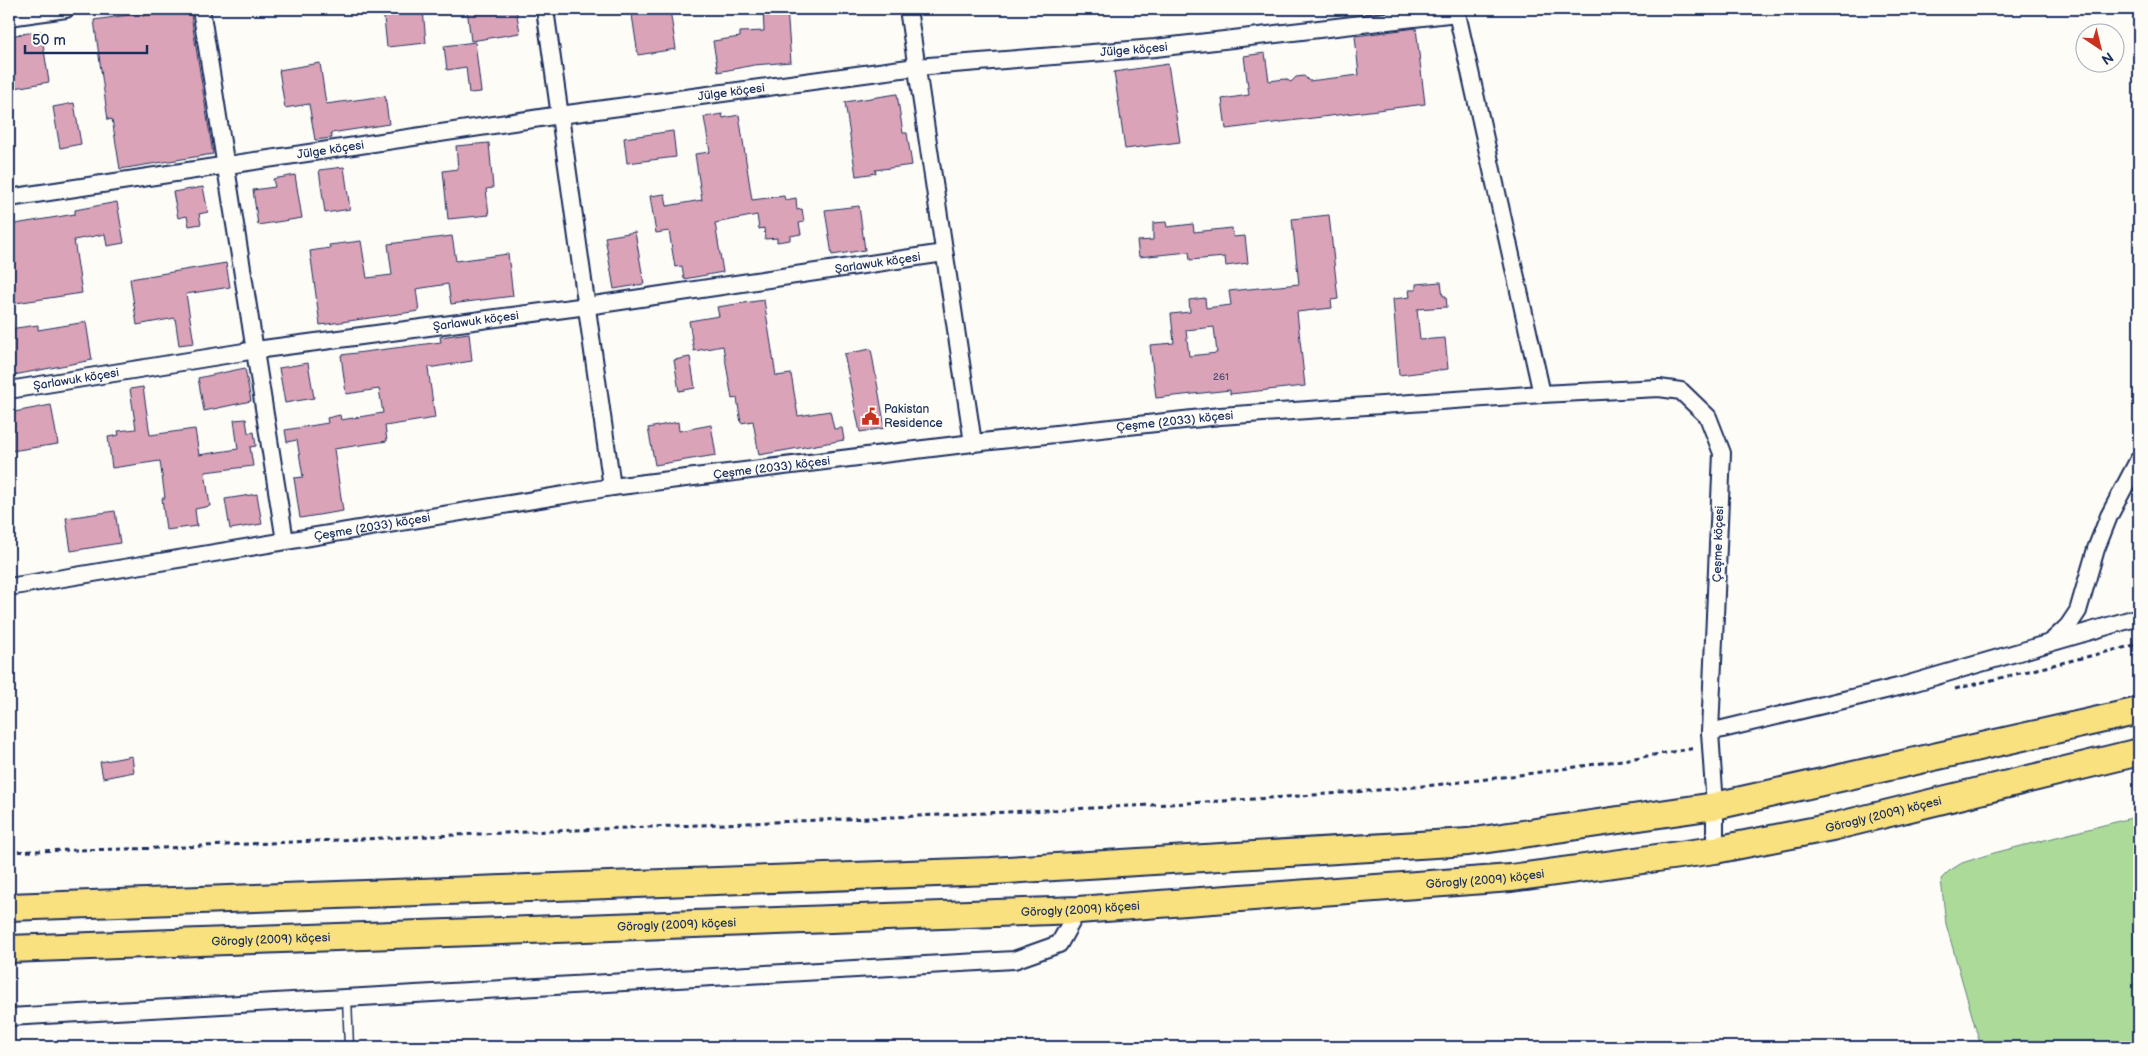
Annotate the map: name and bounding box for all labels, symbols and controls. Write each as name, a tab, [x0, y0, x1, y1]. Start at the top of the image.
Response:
scale bar	[25, 22, 148, 54]
north arrow	[2076, 22, 2126, 72]
text: 50 m	[32, 31, 66, 50]
street label: Jülge köçesi	[1100, 40, 1169, 60]
text: N	[2098, 48, 2116, 68]
street label: Jülge köçesi	[697, 80, 766, 104]
street label: Jülge köçesi	[296, 138, 365, 163]
street label: Şarlawuk köçesi	[834, 250, 922, 277]
street label: Şarlawuk köçesi	[432, 308, 520, 334]
street label: Şarlawuk köçesi	[32, 365, 120, 394]
house number: 261	[1213, 371, 1229, 383]
place label: Pakistan Residence	[884, 402, 943, 431]
public building icon: Pakistan Residence	[860, 406, 880, 426]
street label: Çeşme (2033) köçesi	[1116, 408, 1234, 435]
street label: Çeşme (2033) köçesi	[712, 453, 831, 483]
street label: Çeşme köçesi	[1710, 505, 1727, 583]
street label: Çeşme (2033) köçesi	[313, 510, 432, 544]
street label: Görogly (2009) köçesi	[1824, 793, 1943, 836]
street label: Görogly (2009) köçesi	[1425, 866, 1546, 892]
street label: Görogly (2009) köçesi	[1020, 898, 1140, 920]
street label: Görogly (2009) köçesi	[617, 915, 737, 935]
street label: Görogly (2009) köçesi	[211, 930, 331, 950]

